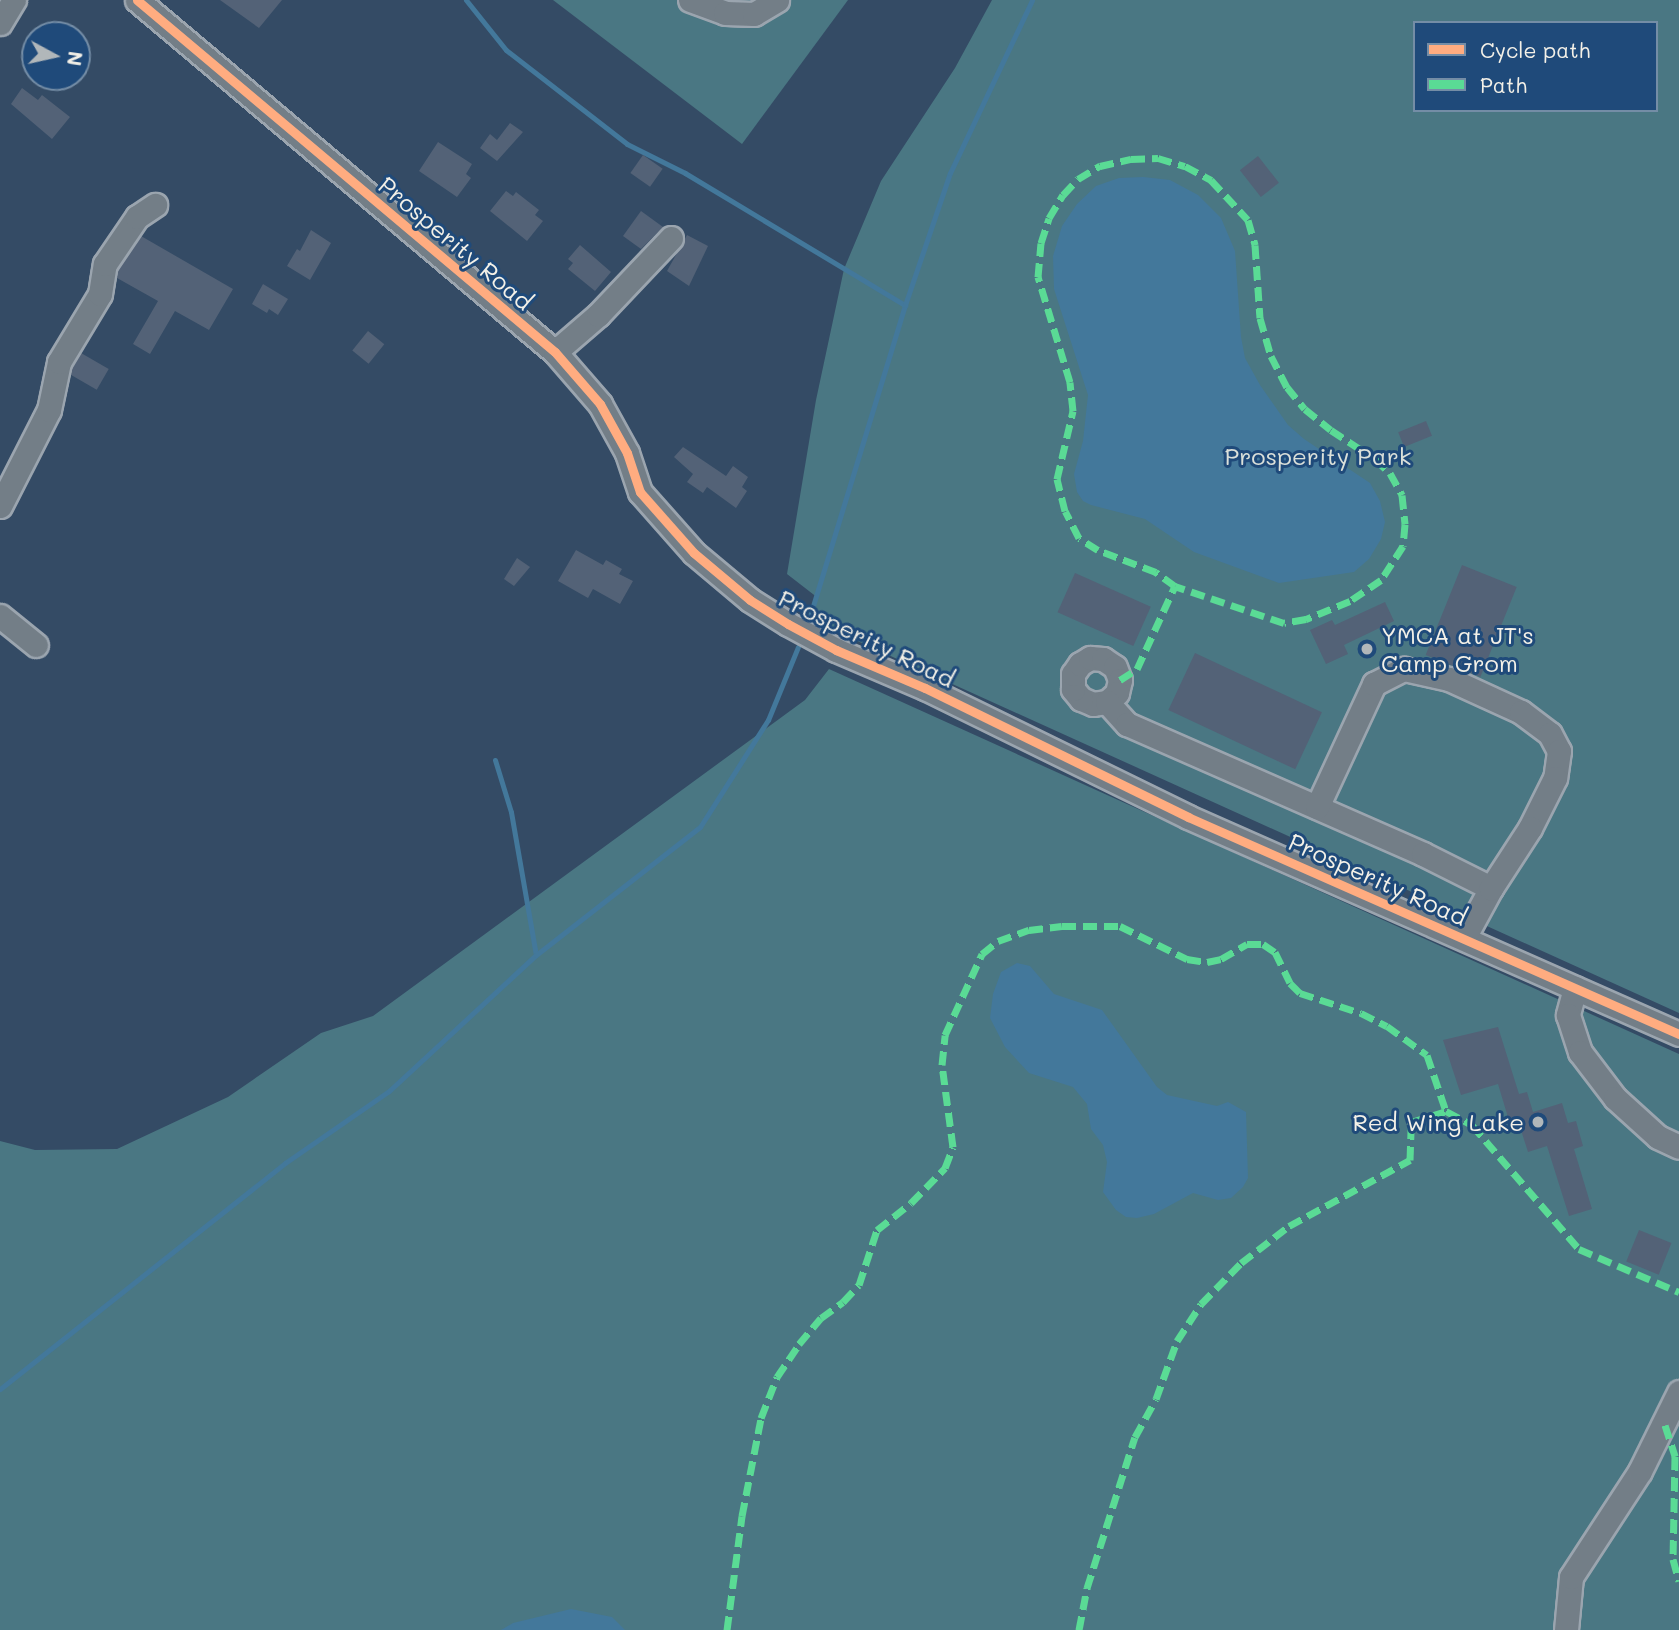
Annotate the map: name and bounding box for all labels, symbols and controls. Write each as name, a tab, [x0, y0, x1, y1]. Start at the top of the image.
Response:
north arrow	[21, 21, 91, 91]
legend	[1413, 21, 1658, 112]
text: Cycle path	[1480, 36, 1590, 63]
text: N	[62, 50, 89, 68]
text: Path	[1480, 71, 1527, 98]
street label: Prosperity Road	[373, 170, 539, 316]
park label: Prosperity Park	[1225, 442, 1411, 470]
street label: Prosperity Road	[774, 583, 960, 693]
place label: YMCA at JT's Camp Grom	[1381, 621, 1534, 677]
marker: YMCA at JT's Camp Grom	[1359, 641, 1375, 657]
street label: Prosperity Road	[1284, 827, 1472, 931]
place label: Red Wing Lake	[1352, 1108, 1524, 1136]
marker: Red Wing Lake	[1530, 1114, 1546, 1130]

